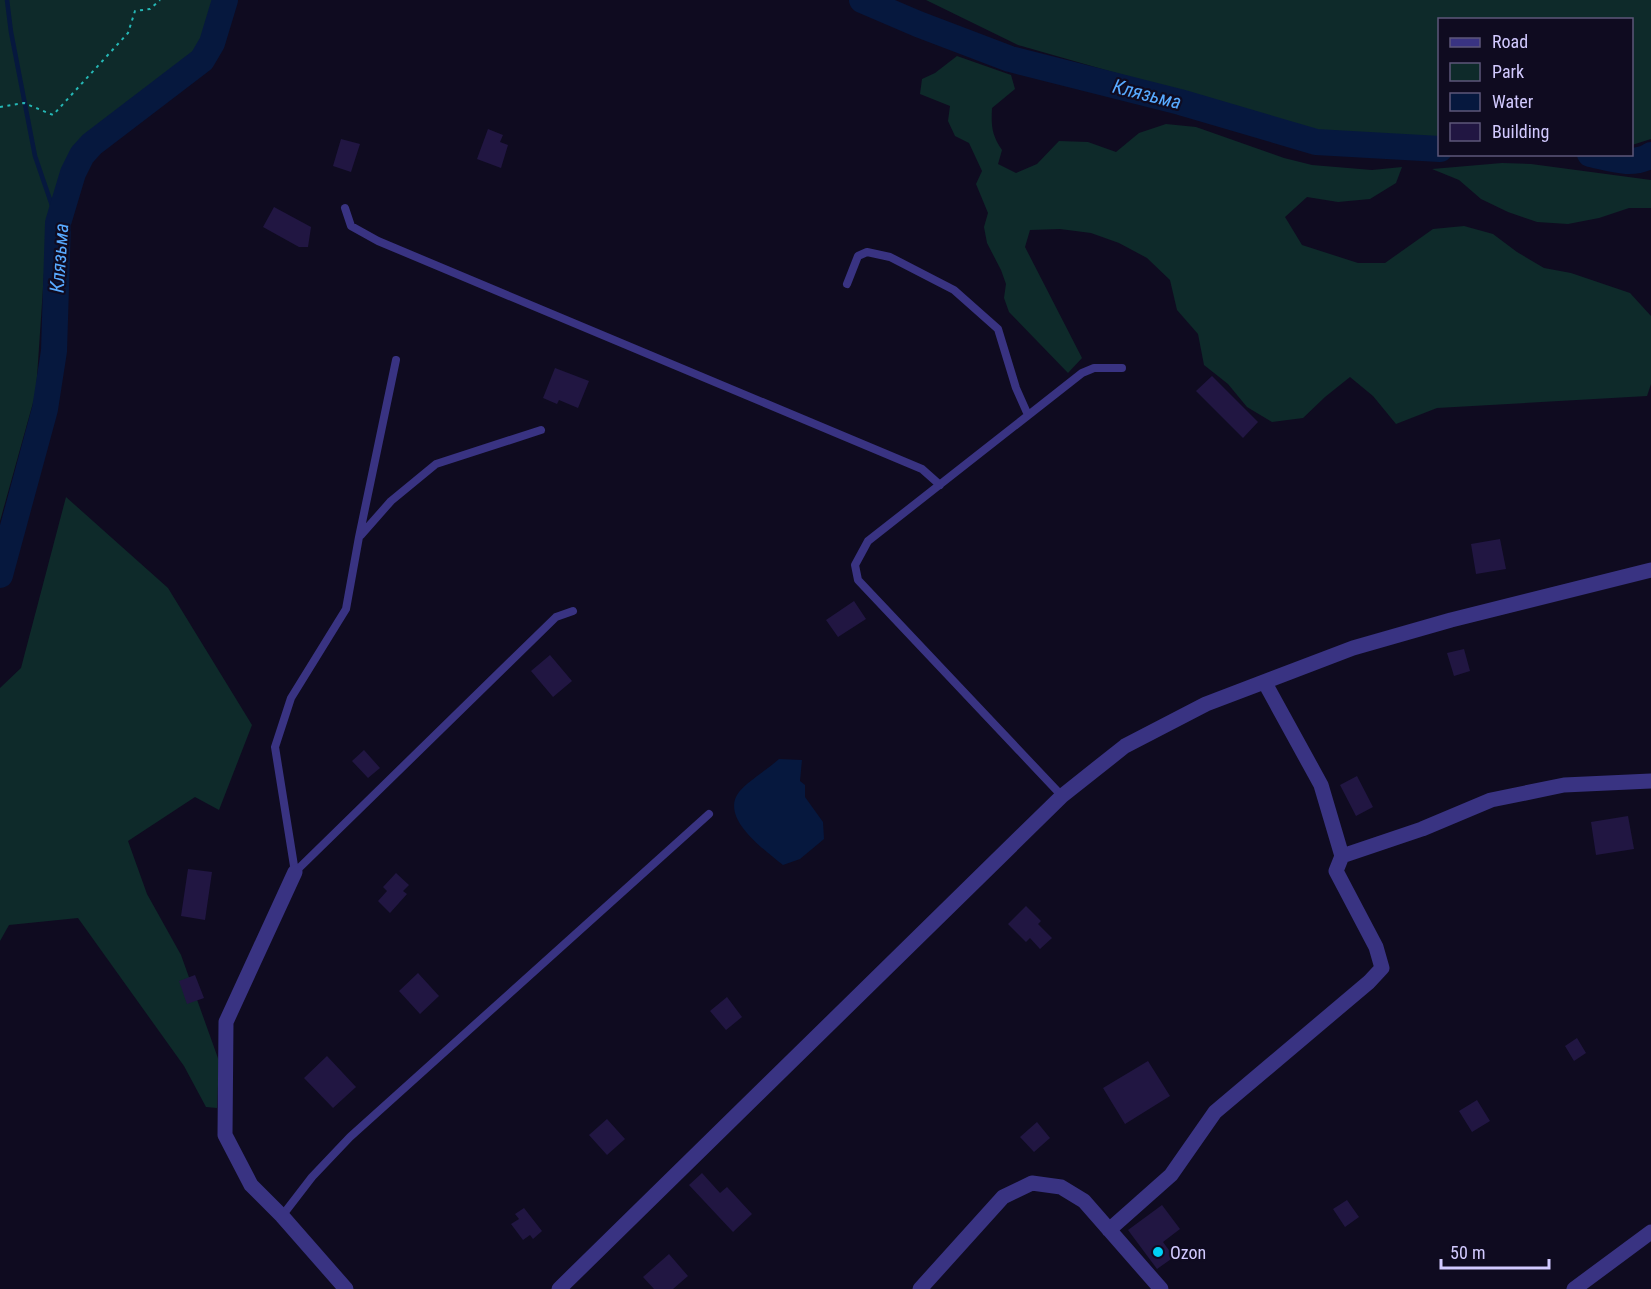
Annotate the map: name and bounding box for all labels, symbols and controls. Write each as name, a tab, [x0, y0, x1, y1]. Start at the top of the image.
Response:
legend	[1438, 18, 1633, 156]
text: Road	[1492, 31, 1528, 52]
text: Park	[1492, 61, 1524, 82]
water label: Клязьма	[1110, 74, 1184, 114]
text: Water	[1492, 91, 1534, 112]
text: Building	[1492, 121, 1549, 142]
water label: Клязьма	[45, 222, 73, 294]
scale bar	[1441, 1232, 1549, 1270]
place label: Ozon	[1170, 1242, 1206, 1263]
text: 50 m	[1450, 1242, 1485, 1263]
marker: Ozon	[1151, 1245, 1165, 1259]

